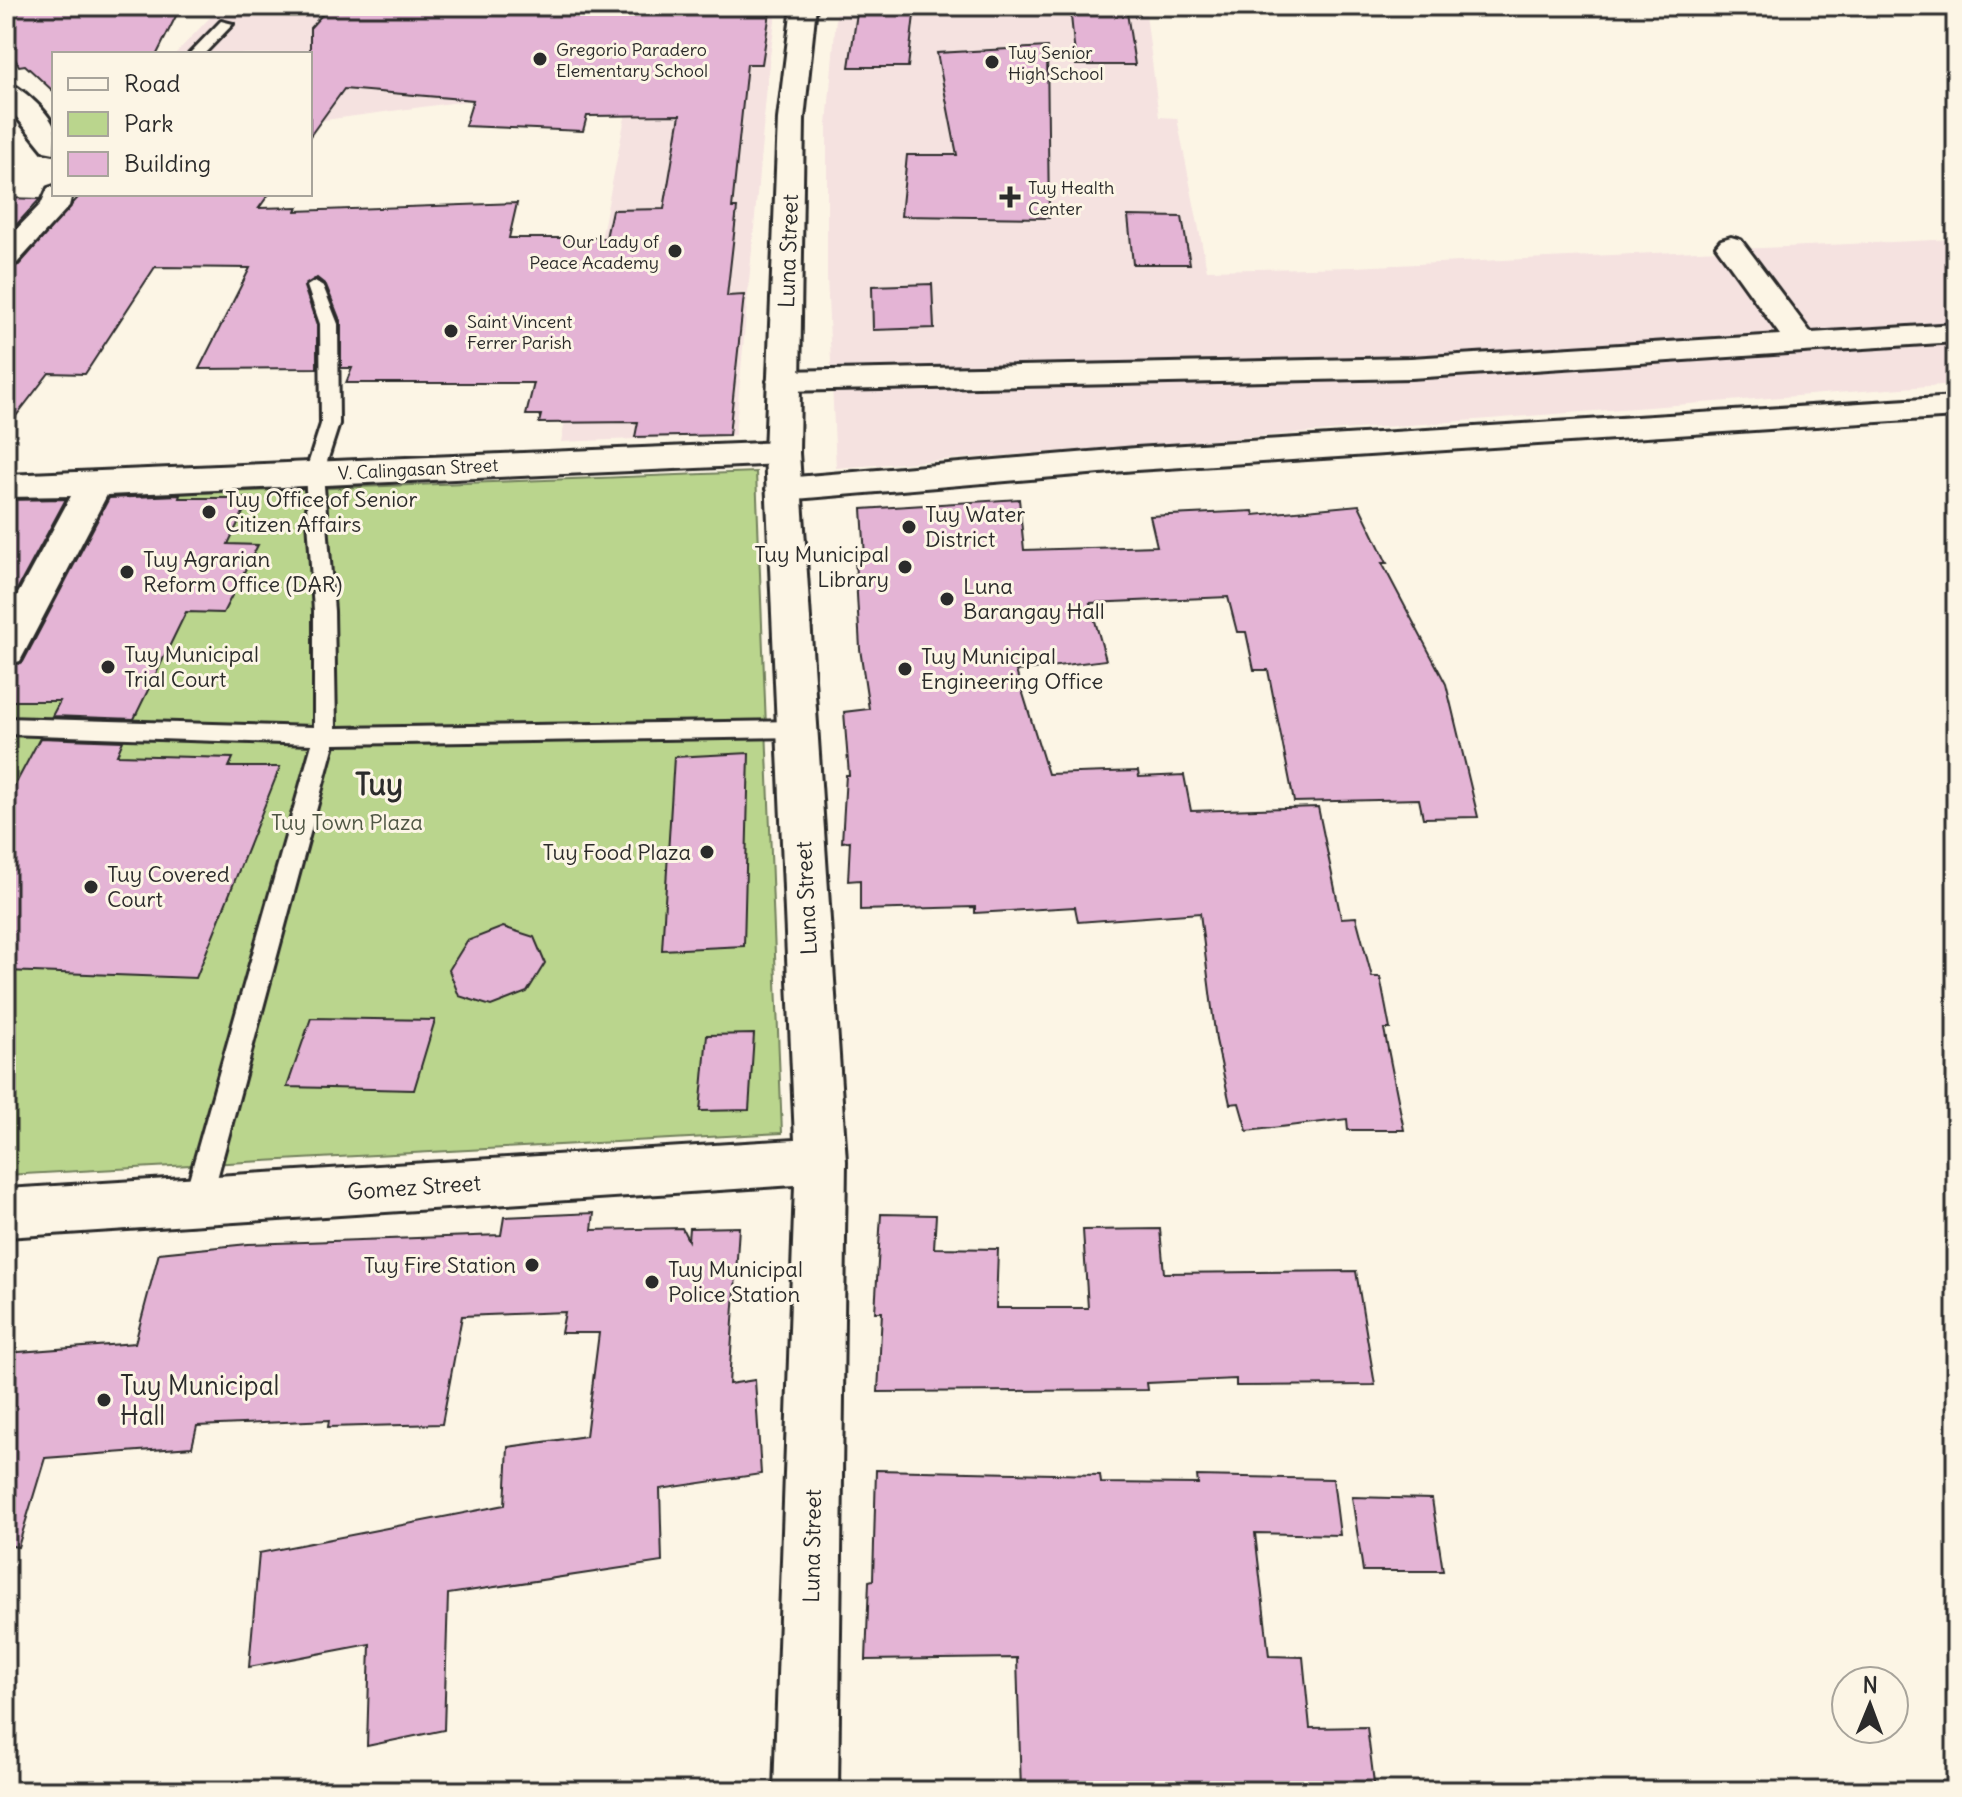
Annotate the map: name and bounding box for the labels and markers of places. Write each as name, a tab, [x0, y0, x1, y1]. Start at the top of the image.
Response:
place label: Gregorio Paradero Elementary School	[556, 38, 708, 82]
place label: Tuy Senior High School	[1008, 41, 1104, 85]
marker: Gregorio Paradero Elementary School	[531, 50, 549, 68]
marker: Tuy Senior High School	[983, 53, 1001, 71]
place label: Tuy Health Center	[1028, 176, 1114, 220]
marker: Tuy Health Center	[999, 186, 1021, 208]
place label: Our Lady of Peace Academy	[529, 230, 660, 274]
marker: Our Lady of Peace Academy	[666, 242, 684, 260]
place label: Saint Vincent Ferrer Parish	[467, 310, 573, 354]
marker: Saint Vincent Ferrer Parish	[442, 322, 460, 340]
place label: Tuy Office of Senior Citizen Affairs	[225, 485, 417, 538]
place label: Tuy Water District	[925, 500, 1025, 553]
marker: Tuy Office of Senior Citizen Affairs	[200, 503, 218, 521]
marker: Tuy Water District	[900, 518, 918, 536]
place label: Tuy Municipal Library	[754, 540, 889, 593]
place label: Tuy Agrarian Reform Office (DAR)	[143, 545, 342, 598]
marker: Tuy Municipal Library	[896, 558, 914, 576]
marker: Tuy Agrarian Reform Office (DAR)	[118, 563, 136, 581]
place label: Luna Barangay Hall	[963, 572, 1105, 625]
marker: Luna Barangay Hall	[938, 590, 956, 608]
place label: Tuy Municipal Trial Court	[124, 640, 259, 693]
place label: Tuy Municipal Engineering Office	[921, 642, 1103, 695]
marker: Tuy Municipal Trial Court	[99, 658, 117, 676]
marker: Tuy Municipal Engineering Office	[896, 660, 914, 678]
place label: Tuy Food Plaza	[543, 838, 691, 866]
marker: Tuy Food Plaza	[698, 843, 716, 861]
place label: Tuy Covered Court	[107, 860, 230, 913]
marker: Tuy Covered Court	[82, 878, 100, 896]
place label: Tuy Fire Station	[363, 1251, 516, 1279]
place label: Tuy Municipal Police Station	[668, 1255, 803, 1308]
marker: Tuy Fire Station	[523, 1256, 541, 1274]
marker: Tuy Municipal Police Station	[643, 1273, 661, 1291]
place label: Tuy Municipal Hall	[120, 1369, 279, 1432]
marker: Tuy Municipal Hall	[95, 1391, 113, 1409]

